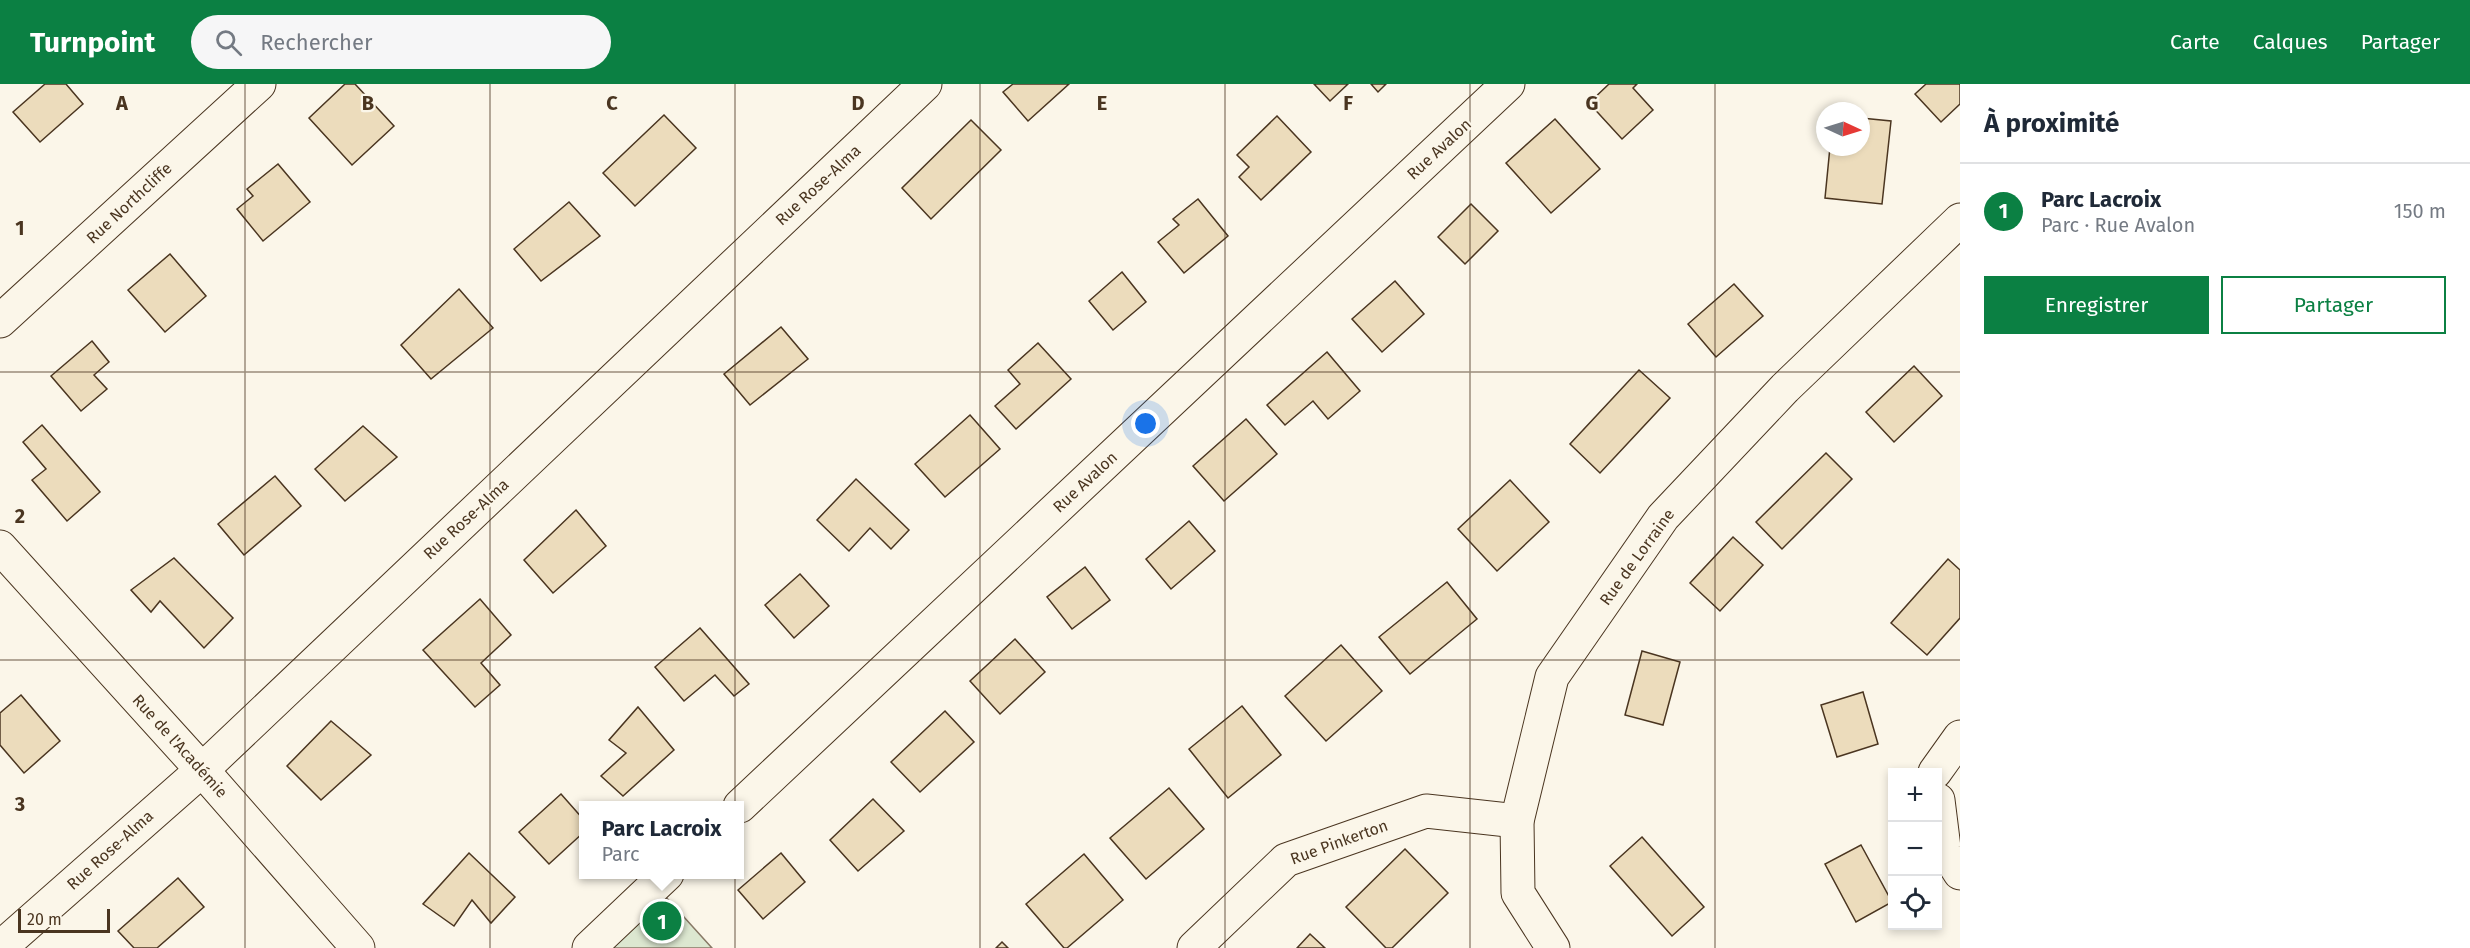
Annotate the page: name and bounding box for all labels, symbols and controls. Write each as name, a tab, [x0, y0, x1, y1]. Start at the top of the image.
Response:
search box	[191, 15, 611, 69]
text: Turnpoint	[30, 26, 155, 59]
icon: search	[212, 26, 245, 59]
text: Rechercher	[260, 29, 372, 56]
text: Carte	[2170, 29, 2220, 55]
text: Calques	[2253, 29, 2328, 55]
text: Partager	[2361, 29, 2440, 55]
text: A	[115, 91, 129, 115]
text: B	[362, 91, 374, 115]
text: C	[606, 91, 618, 115]
text: D	[851, 91, 865, 115]
text: E	[1097, 91, 1107, 115]
text: F	[1343, 91, 1353, 115]
text: G	[1586, 91, 1598, 115]
north arrow	[1816, 102, 1870, 156]
text: À proximité	[1984, 108, 2119, 139]
street label: Rue Avalon	[1403, 115, 1475, 183]
street label: Rue Rose-Alma	[771, 141, 865, 229]
street label: Rue Northcliffe	[82, 159, 176, 247]
text: Parc Lacroix	[2041, 186, 2161, 213]
text: 1	[1999, 199, 2008, 223]
text: 150 m	[2394, 199, 2446, 223]
text: Parc · Rue Avalon	[2041, 213, 2195, 237]
text: 1	[15, 216, 25, 240]
button: Enregistrer	[1984, 276, 2209, 334]
button: Partager	[2221, 276, 2446, 334]
your location	[1131, 409, 1160, 438]
street label: Rue Avalon	[1049, 448, 1121, 516]
street label: Rue Rose-Alma	[419, 475, 513, 563]
text: 2	[15, 504, 25, 528]
street label: Rue de Lorraine	[1596, 505, 1678, 609]
street label: Rue de l'Académie	[129, 690, 231, 802]
map controls	[1888, 768, 1942, 930]
button: +	[1888, 768, 1942, 822]
text: 3	[14, 792, 25, 816]
popup	[579, 801, 744, 879]
street label: Rue Rose-Alma	[63, 806, 157, 894]
text: Parc Lacroix	[601, 815, 722, 842]
street label: Rue Pinkerton	[1288, 816, 1390, 868]
button: −	[1888, 822, 1942, 876]
text: Parc	[601, 842, 640, 866]
button: locate	[1888, 876, 1942, 930]
pin: 1	[642, 898, 682, 944]
scale bar	[18, 906, 110, 934]
text: 20 m	[27, 910, 62, 929]

